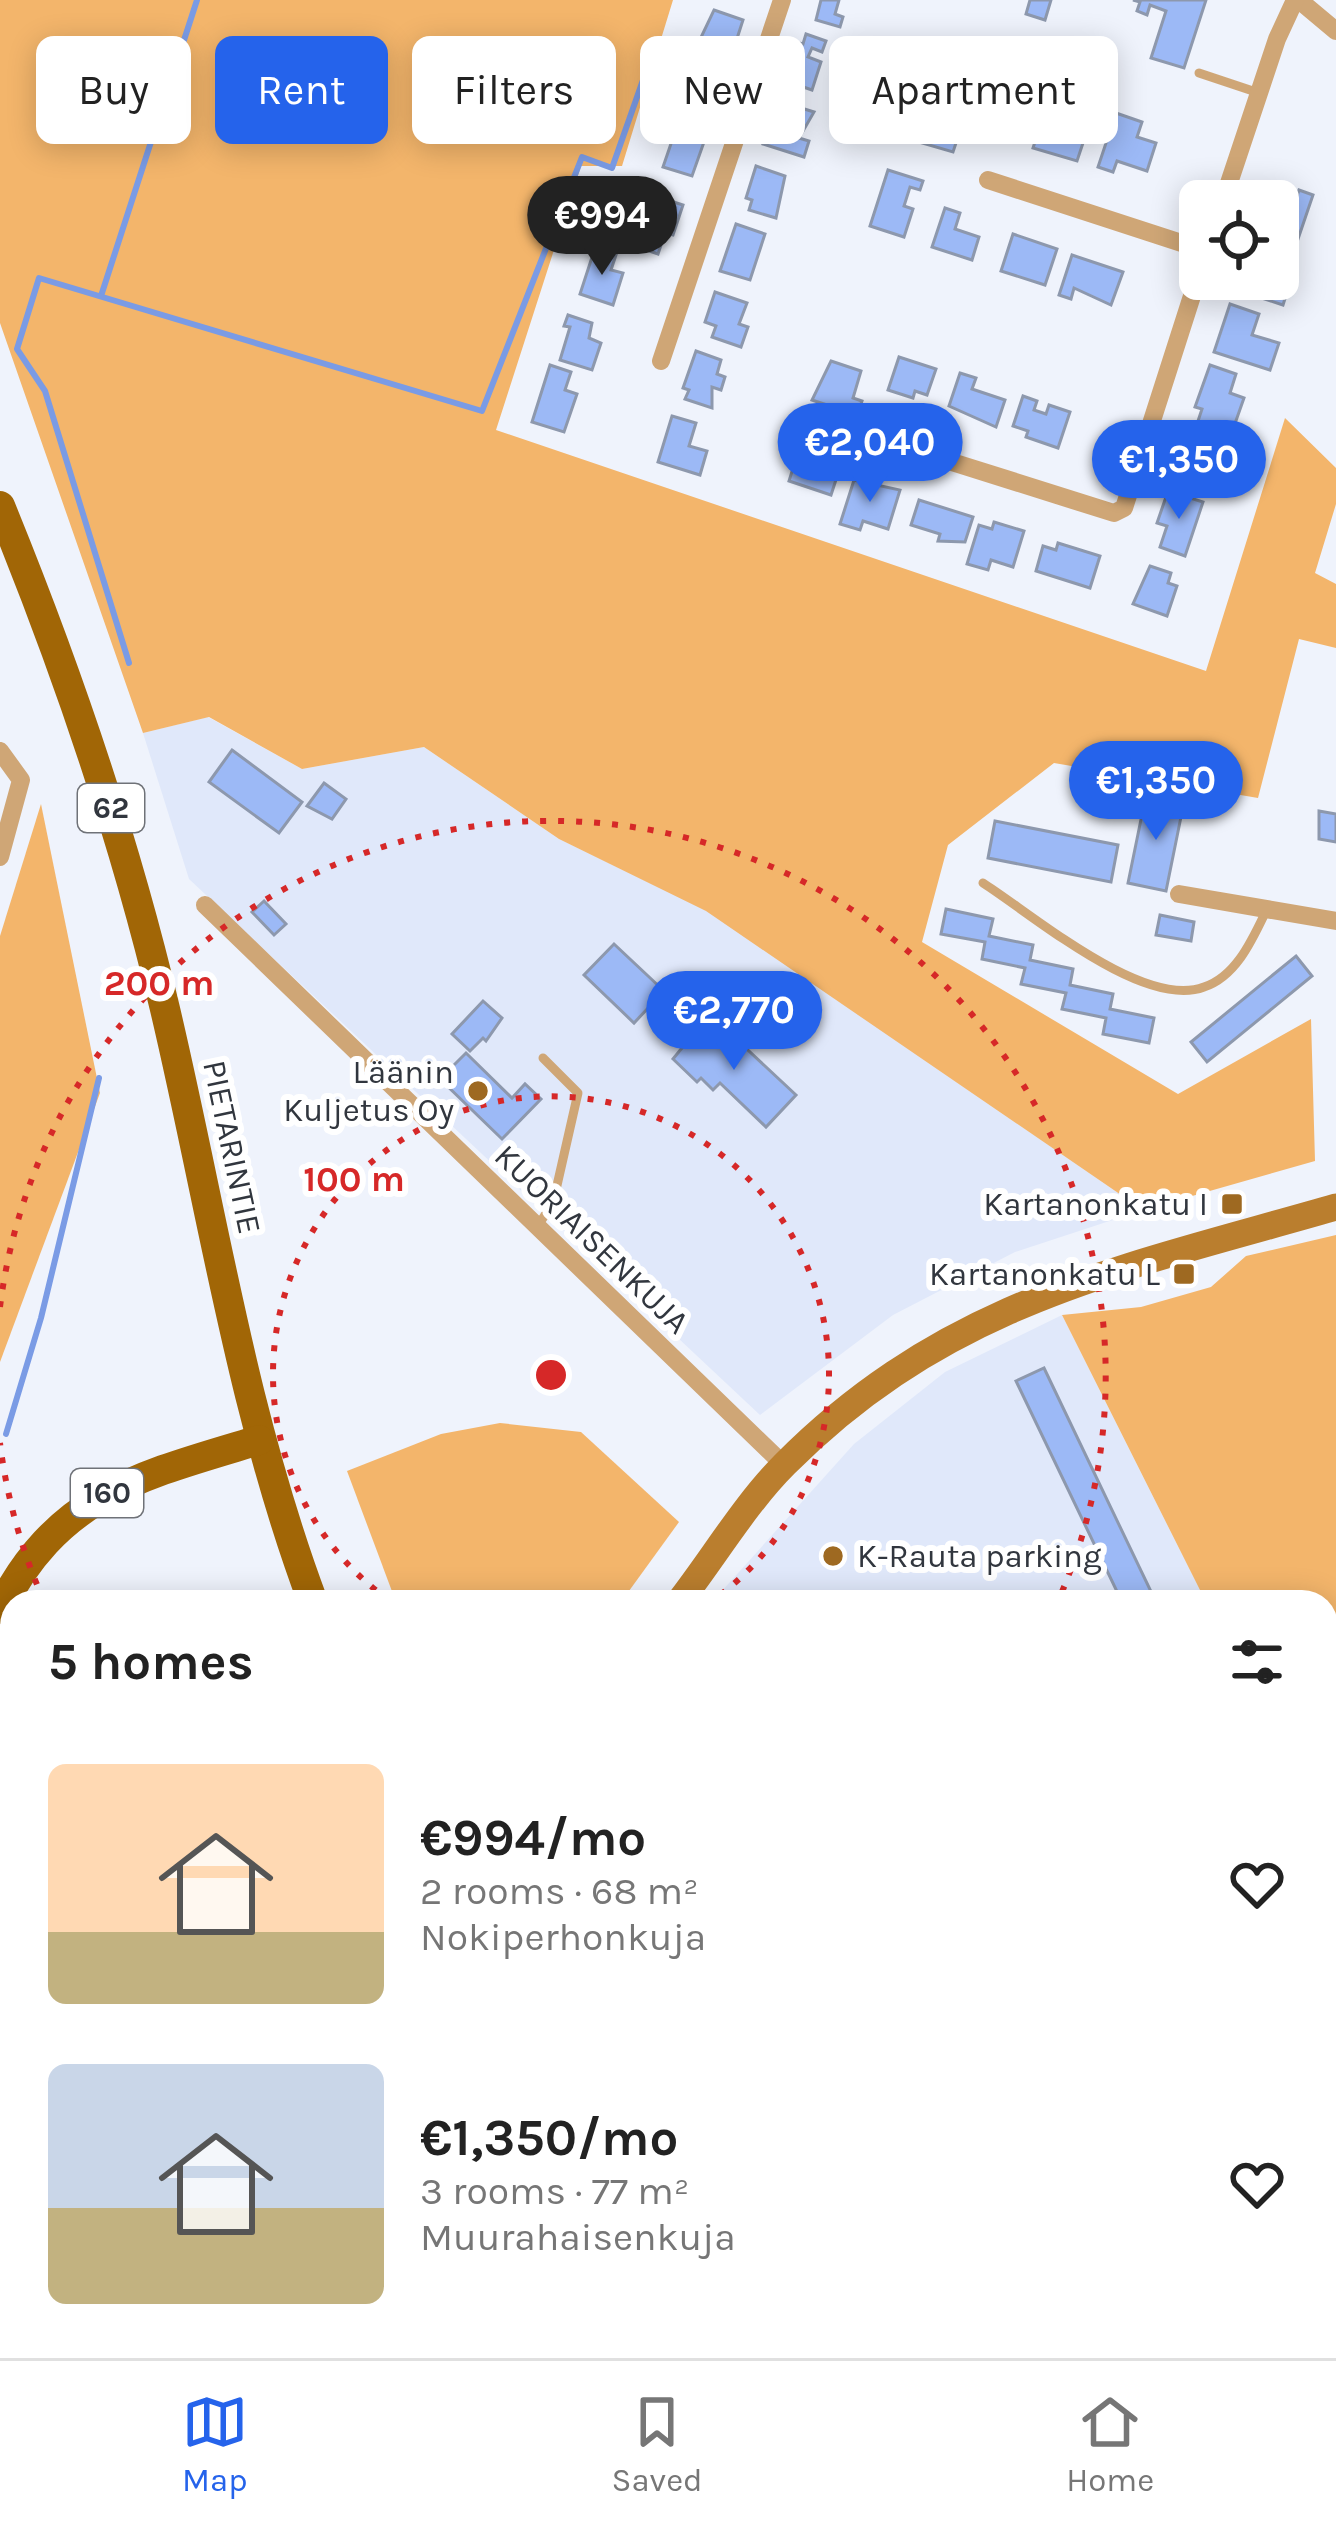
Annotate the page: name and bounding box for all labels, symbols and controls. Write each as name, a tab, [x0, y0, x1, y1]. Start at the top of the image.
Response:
chip: Buy	[36, 36, 191, 144]
chip: Rent	[215, 36, 388, 144]
chip: Filters	[412, 36, 616, 144]
chip: New	[640, 36, 805, 144]
chip: Apartment	[829, 36, 1118, 144]
pin: €994	[531, 176, 673, 278]
map controls	[1179, 180, 1299, 300]
button: locate	[1179, 180, 1299, 300]
text: €994	[554, 192, 650, 238]
pin: €2,040	[772, 403, 968, 505]
text: €2,040	[805, 419, 935, 465]
pin: €1,350	[1081, 420, 1277, 522]
text: €1,350	[1119, 436, 1239, 482]
pin: €1,350	[1058, 741, 1254, 843]
text: €1,350	[1096, 757, 1216, 803]
road number: 62	[78, 784, 144, 832]
text: 200 m	[104, 962, 214, 1004]
pin: €2,770	[636, 971, 832, 1073]
text: €2,770	[673, 987, 795, 1033]
place label: Läänin Kuljetus Oy	[283, 1053, 454, 1129]
street label: PIETARINTIE	[195, 1057, 269, 1237]
marker: Läänin Kuljetus Oy	[465, 1078, 491, 1104]
street label: KUORIAISENKUJA	[487, 1137, 697, 1341]
text: 100 m	[303, 1158, 405, 1200]
place label: Kartanonkatu I	[983, 1185, 1208, 1223]
marker: Kartanonkatu I	[1219, 1191, 1245, 1217]
place label: Kartanonkatu L	[929, 1255, 1161, 1293]
marker: Kartanonkatu L	[1171, 1261, 1197, 1287]
centre of rings	[530, 1354, 572, 1396]
road number: 160	[71, 1469, 143, 1517]
place label: K-Rauta parking	[857, 1537, 1102, 1575]
marker: K-Rauta parking	[820, 1543, 846, 1569]
icon: filters	[1224, 1629, 1290, 1695]
text: 5 homes	[48, 1632, 254, 1692]
text: €994/mo	[420, 1808, 646, 1868]
icon: home	[144, 1812, 288, 1956]
icon: heart	[1224, 1851, 1290, 1917]
text: 2 rooms · 68 m²	[420, 1868, 699, 1914]
text: Nokiperhonkuja	[420, 1914, 706, 1960]
text: €1,350/mo	[420, 2108, 678, 2168]
icon: home	[144, 2112, 288, 2256]
icon: heart	[1224, 2151, 1290, 2217]
text: 3 rooms · 77 m²	[420, 2168, 690, 2214]
text: Muurahaisenkuja	[420, 2214, 736, 2260]
tab: Map	[182, 2389, 248, 2499]
tab: Saved	[611, 2389, 703, 2499]
tab: Home	[1066, 2389, 1154, 2499]

